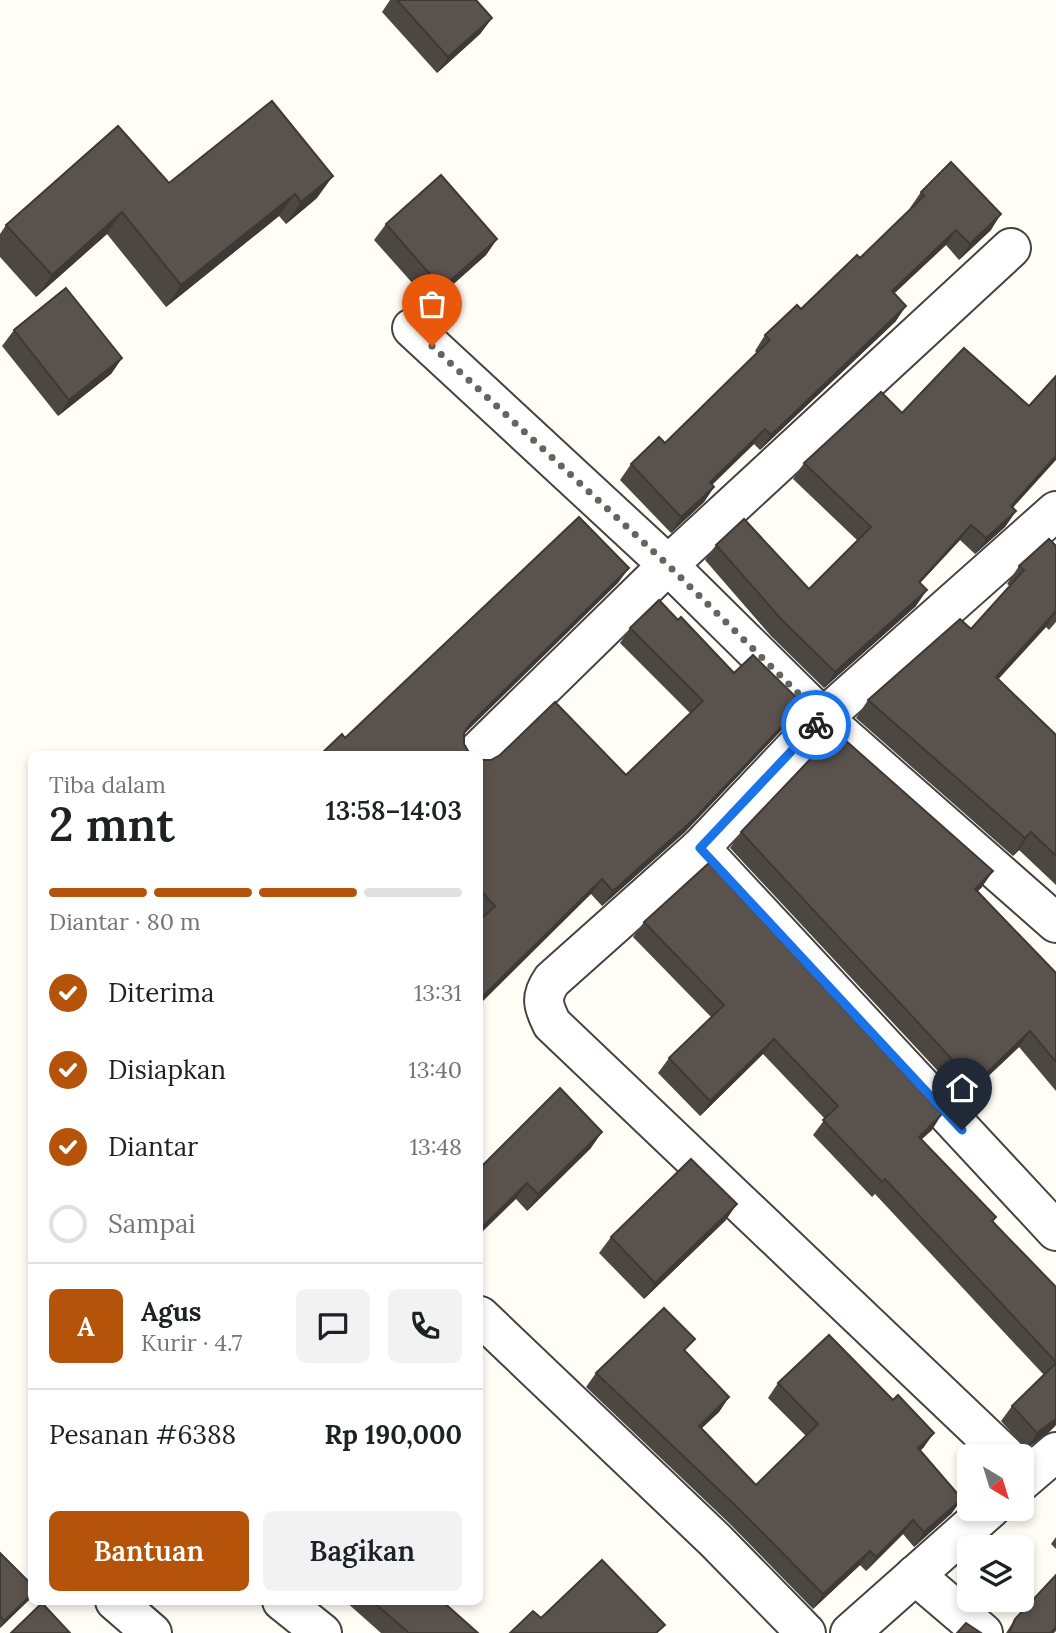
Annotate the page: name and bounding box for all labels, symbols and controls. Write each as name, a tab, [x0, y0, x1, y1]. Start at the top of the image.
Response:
pin	[402, 274, 462, 346]
icon: bag	[413, 285, 451, 323]
courier	[781, 690, 851, 760]
icon: bike	[797, 706, 835, 744]
text: Tiba dalam	[49, 770, 166, 799]
text: 13:58–14:03	[325, 794, 462, 827]
text: 2 mnt	[49, 795, 175, 854]
text: Diantar · 80 m	[49, 907, 201, 936]
icon: check	[49, 974, 87, 1012]
text: Diterima	[108, 976, 214, 1009]
text: 13:31	[414, 978, 462, 1007]
icon: check	[49, 1051, 87, 1089]
text: Disiapkan	[108, 1053, 226, 1086]
text: 13:40	[408, 1055, 462, 1084]
pin	[932, 1058, 992, 1130]
icon: home	[943, 1069, 981, 1107]
icon: check	[49, 1128, 87, 1166]
text: Diantar	[108, 1130, 198, 1163]
text: 13:48	[410, 1132, 462, 1161]
text: Sampai	[108, 1207, 196, 1240]
button: chat	[296, 1289, 370, 1363]
button: phone	[388, 1289, 462, 1363]
text: Agus	[141, 1295, 201, 1328]
text: A	[77, 1310, 95, 1343]
text: Kurir · 4.7	[141, 1328, 242, 1357]
text: Pesanan #6388	[49, 1418, 236, 1451]
text: Rp 190,000	[325, 1418, 462, 1451]
north arrow	[957, 1444, 1034, 1521]
map controls	[957, 1444, 1034, 1612]
button: Bantuan	[49, 1511, 249, 1591]
button: Bagikan	[263, 1511, 462, 1591]
button: layers	[957, 1535, 1034, 1612]

